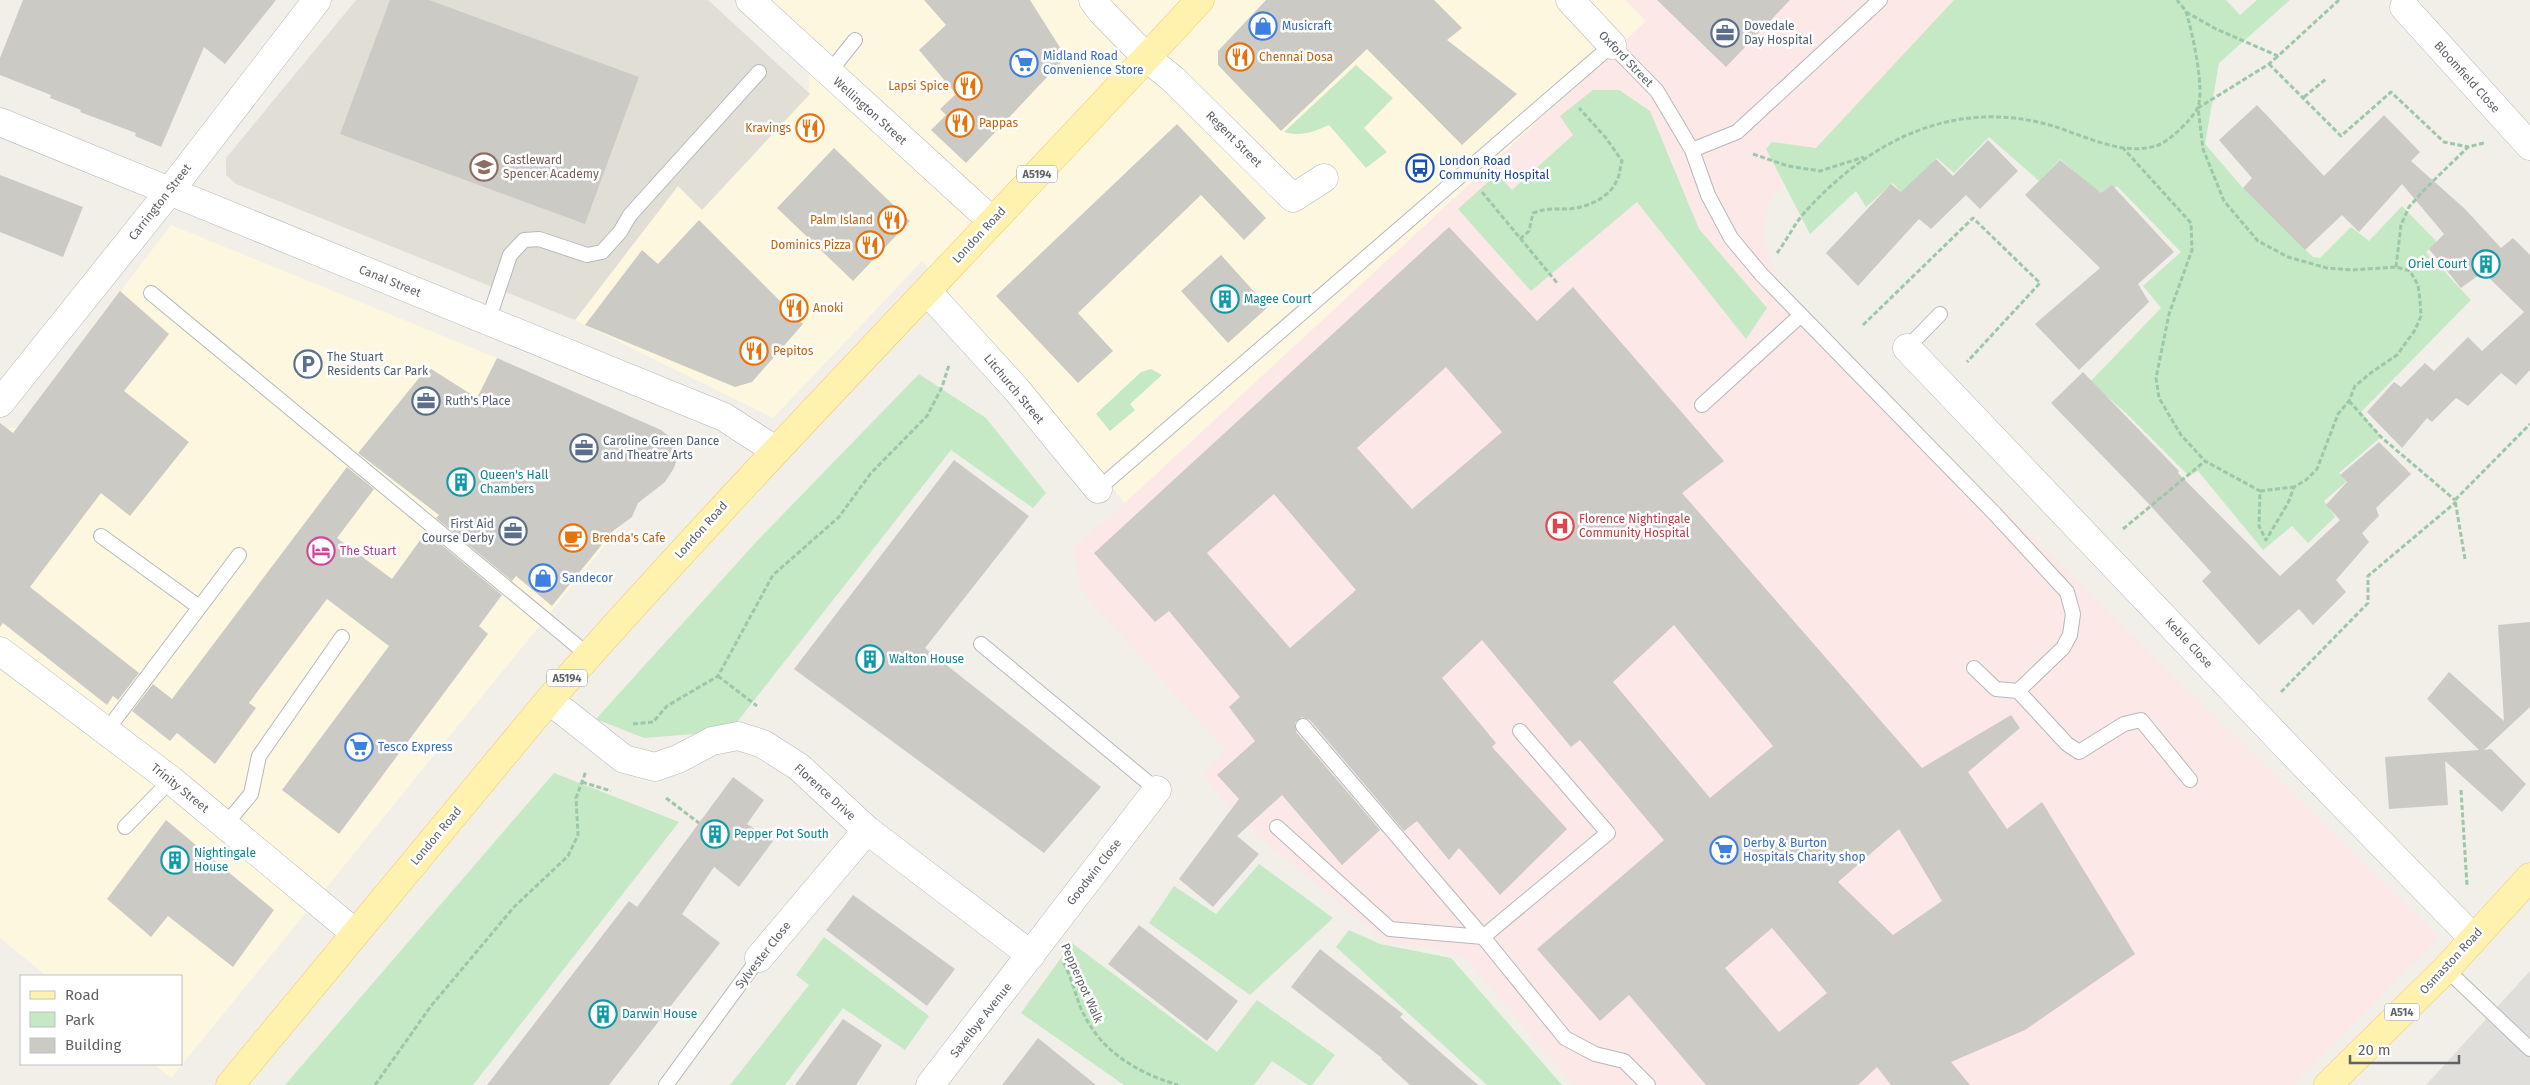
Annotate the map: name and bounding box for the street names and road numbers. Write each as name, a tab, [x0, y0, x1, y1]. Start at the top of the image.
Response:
street label: Oxford Street	[1596, 28, 1657, 90]
street label: Bloomfield Close	[2431, 38, 2503, 116]
street label: Wellington Street	[830, 74, 910, 148]
street label: Regent Street	[1203, 108, 1265, 170]
street label: Carrington Street	[126, 161, 195, 243]
road number: A5194	[1017, 165, 1057, 182]
street label: London Road	[949, 204, 1009, 266]
street label: Canal Street	[357, 262, 424, 300]
street label: Litchurch Street	[981, 352, 1047, 427]
street label: London Road	[672, 499, 730, 561]
street label: Keble Close	[2162, 615, 2216, 671]
road number: A5194	[547, 670, 587, 686]
street label: Trinity Street	[148, 760, 212, 816]
street label: Florence Drive	[792, 761, 858, 823]
street label: London Road	[408, 804, 464, 868]
street label: Goodwin Close	[1064, 836, 1124, 908]
street label: Sylvester Close	[732, 919, 794, 991]
street label: Osmaston Road	[2417, 925, 2485, 997]
street label: Pepperpot Walk	[1058, 941, 1106, 1026]
street label: Saxelbye Avenue	[947, 980, 1015, 1060]
road number: A514	[2384, 1004, 2420, 1020]

